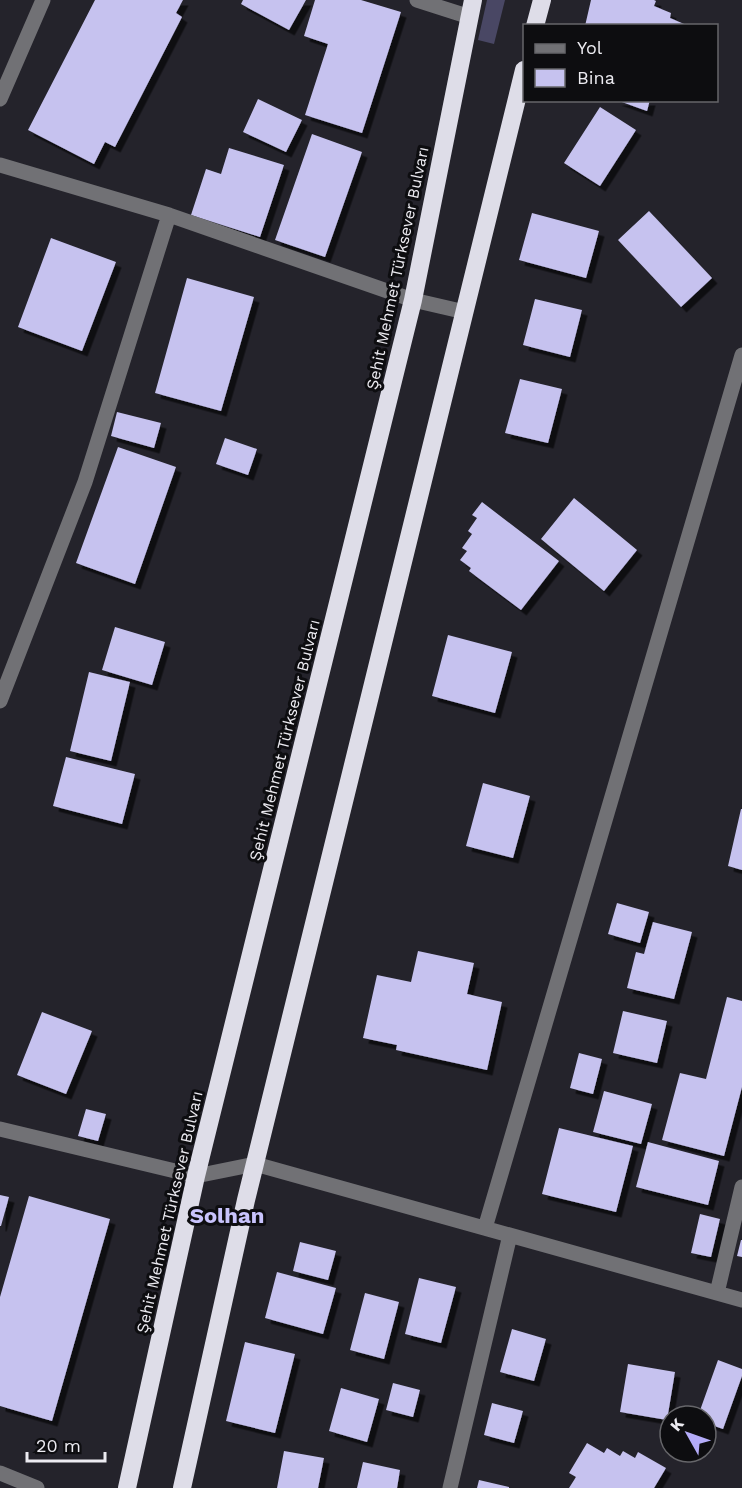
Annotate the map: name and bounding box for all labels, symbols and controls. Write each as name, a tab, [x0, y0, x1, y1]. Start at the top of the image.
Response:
legend	[523, 24, 718, 102]
text: Yol	[577, 37, 603, 58]
text: Bina	[577, 67, 615, 88]
street label: Şehit Mehmet Türksever Bulvarı	[362, 145, 433, 391]
street label: Şehit Mehmet Türksever Bulvarı	[245, 618, 324, 863]
street label: Şehit Mehmet Türksever Bulvarı	[132, 1089, 207, 1335]
district label: Solhan	[190, 1203, 264, 1228]
north arrow	[658, 1404, 718, 1464]
text: K	[666, 1414, 688, 1435]
scale bar	[27, 1425, 105, 1463]
text: 20 m	[36, 1435, 81, 1456]

